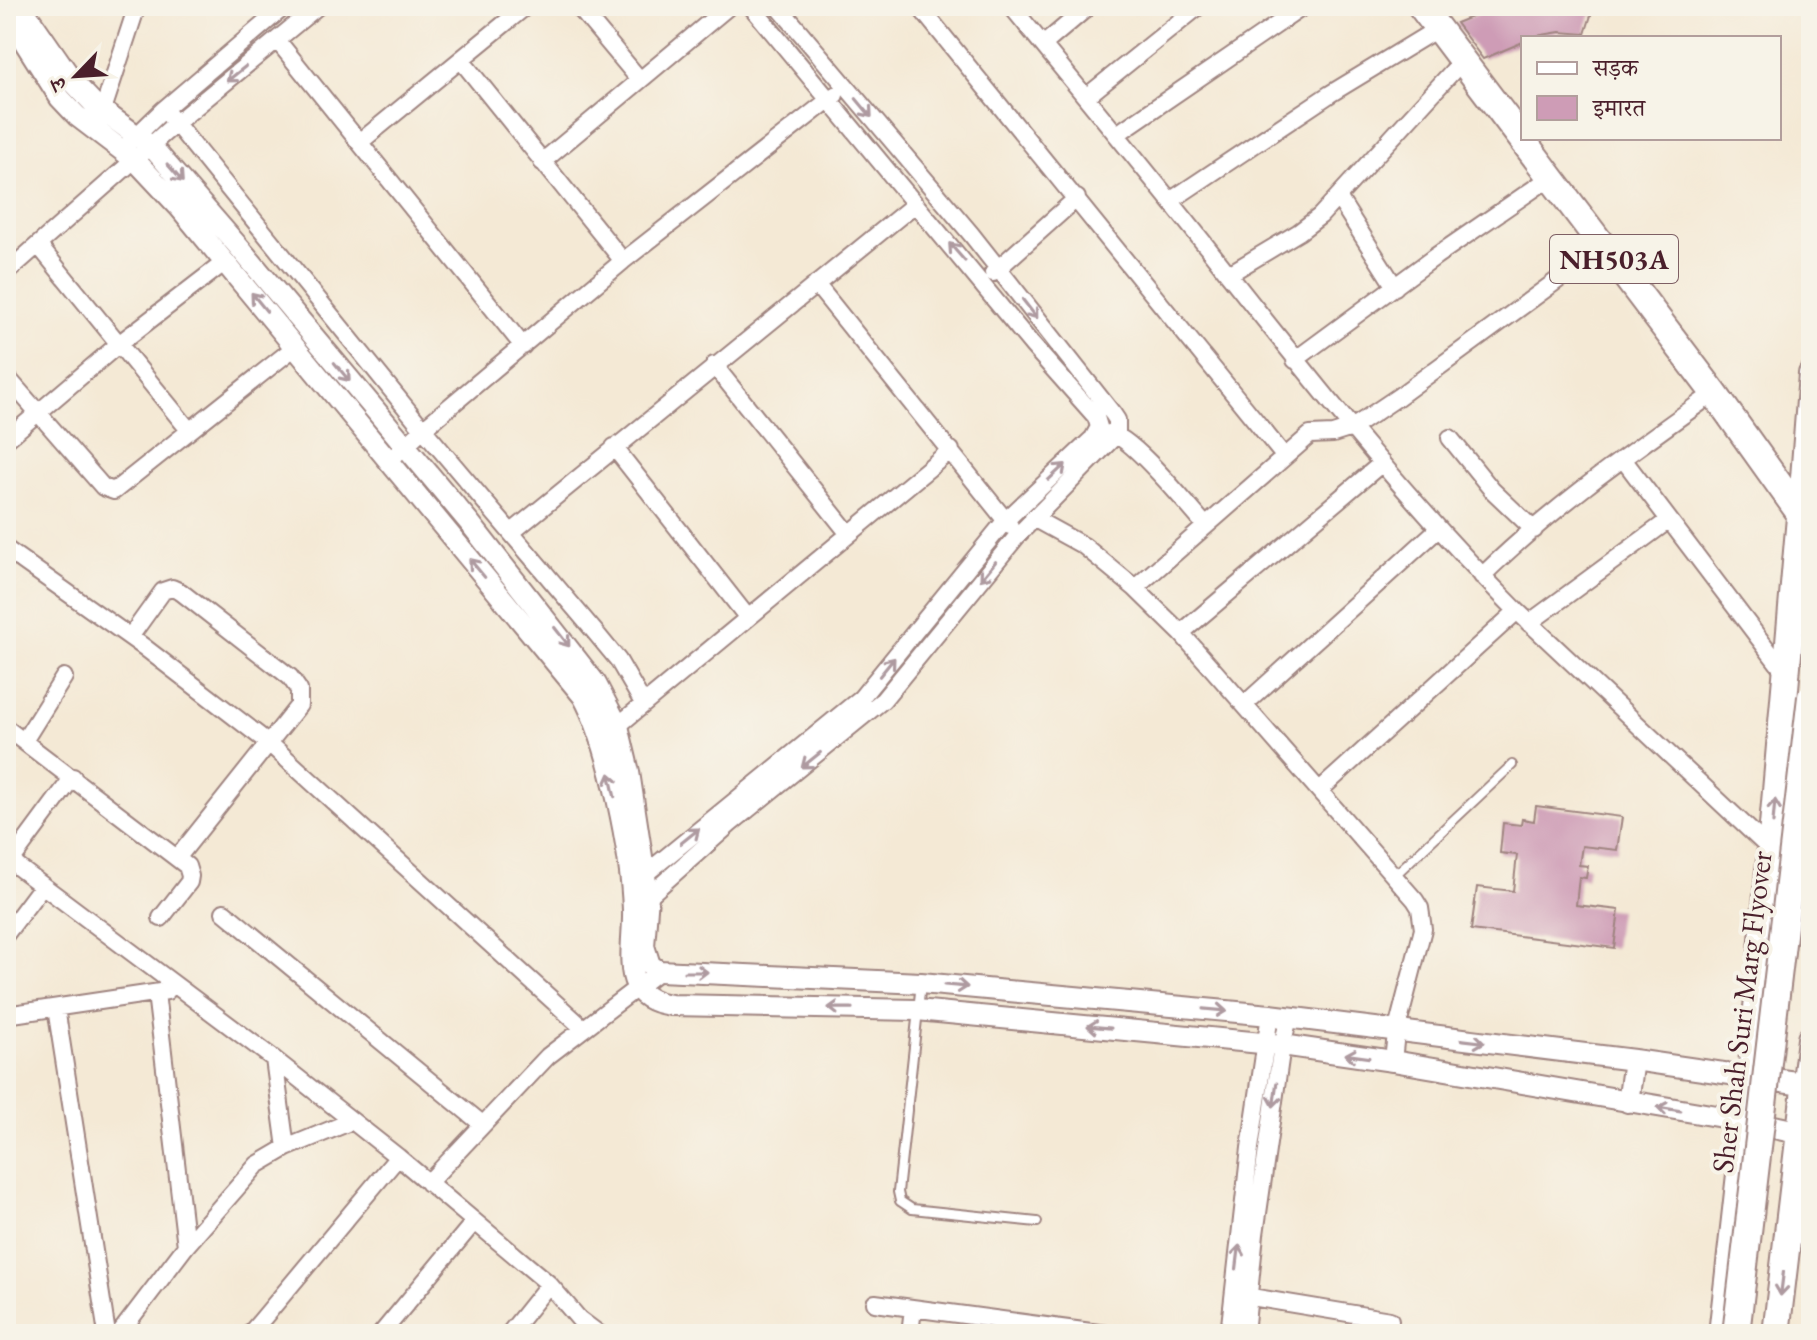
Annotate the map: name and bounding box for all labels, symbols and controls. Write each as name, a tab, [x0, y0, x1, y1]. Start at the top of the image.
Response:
north arrow	[36, 36, 116, 116]
legend	[1521, 36, 1781, 140]
text: सड़क	[1592, 52, 1640, 83]
one-way arrow	[226, 64, 247, 82]
text: उ	[42, 71, 75, 97]
text: इमारत	[1592, 92, 1646, 123]
one-way arrow	[855, 98, 873, 118]
one-way arrow	[166, 162, 184, 183]
road number: NH503A	[1550, 235, 1678, 283]
one-way arrow	[948, 242, 966, 263]
one-way arrow	[250, 292, 268, 313]
one-way arrow	[1022, 298, 1039, 319]
one-way arrow	[333, 362, 351, 382]
one-way arrow	[1047, 463, 1067, 481]
one-way arrow	[468, 558, 486, 579]
one-way arrow	[979, 560, 997, 581]
one-way arrow	[553, 626, 570, 647]
one-way arrow	[878, 657, 896, 678]
one-way arrow	[801, 751, 821, 769]
one-way arrow	[604, 772, 619, 798]
one-way arrow	[1767, 798, 1782, 825]
one-way arrow	[679, 827, 700, 845]
street label: Sher Shah Suri Marg Flyover	[1702, 849, 1781, 1175]
one-way arrow	[682, 964, 709, 980]
one-way arrow	[942, 979, 969, 994]
one-way arrow	[827, 1001, 854, 1016]
one-way arrow	[1201, 1003, 1228, 1018]
one-way arrow	[1086, 1020, 1113, 1035]
one-way arrow	[1459, 1034, 1486, 1049]
one-way arrow	[1345, 1048, 1371, 1063]
one-way arrow	[1267, 1082, 1282, 1107]
one-way arrow	[1657, 1101, 1682, 1116]
one-way arrow	[1230, 1244, 1245, 1270]
one-way arrow	[1775, 1270, 1790, 1297]

